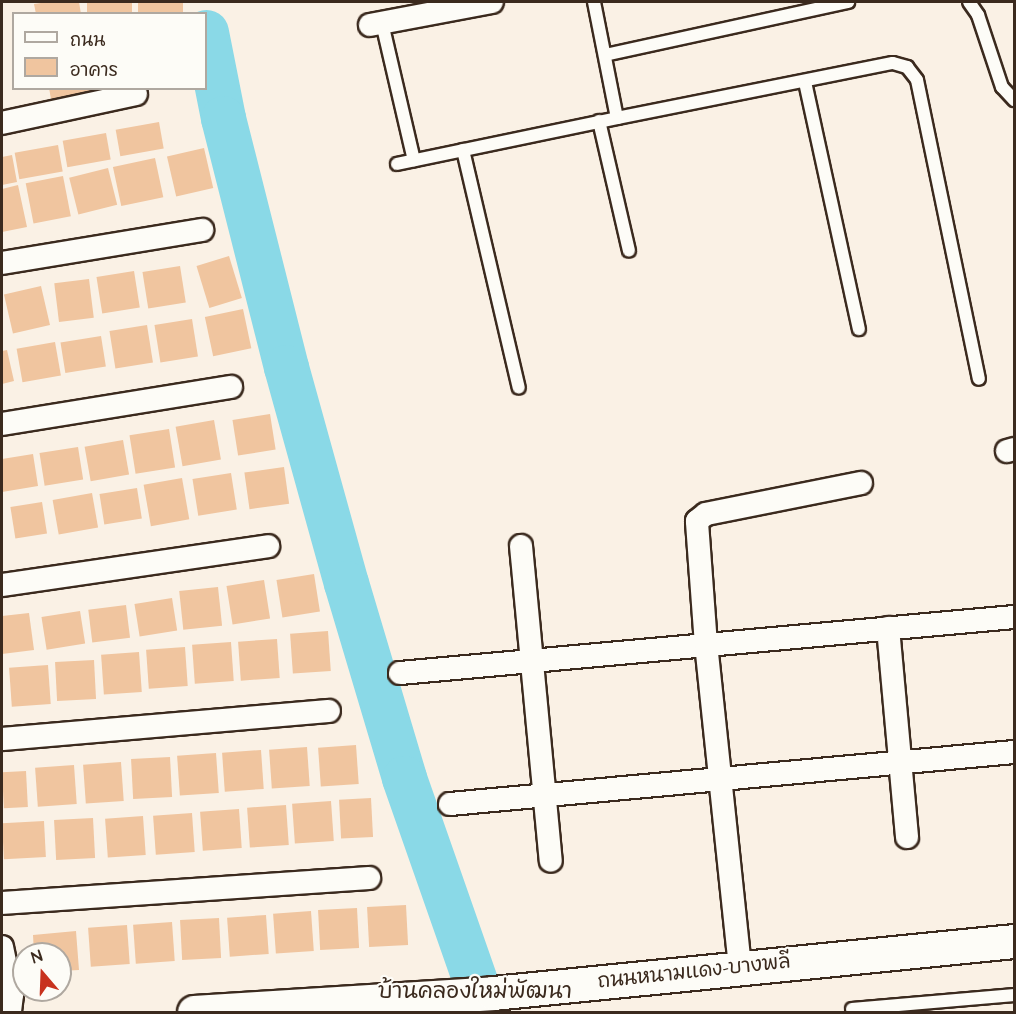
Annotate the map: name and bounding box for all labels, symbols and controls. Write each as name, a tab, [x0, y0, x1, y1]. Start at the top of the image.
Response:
legend	[12, 12, 207, 90]
text: ถนน	[70, 28, 105, 53]
text: อาคาร	[70, 58, 118, 83]
north arrow	[12, 942, 72, 1002]
text: N	[28, 945, 45, 969]
street label: ถนนหนามแดง-บางพลี	[596, 950, 792, 994]
district label: บ้านคลองใหม่พัฒนา	[378, 979, 572, 1005]

